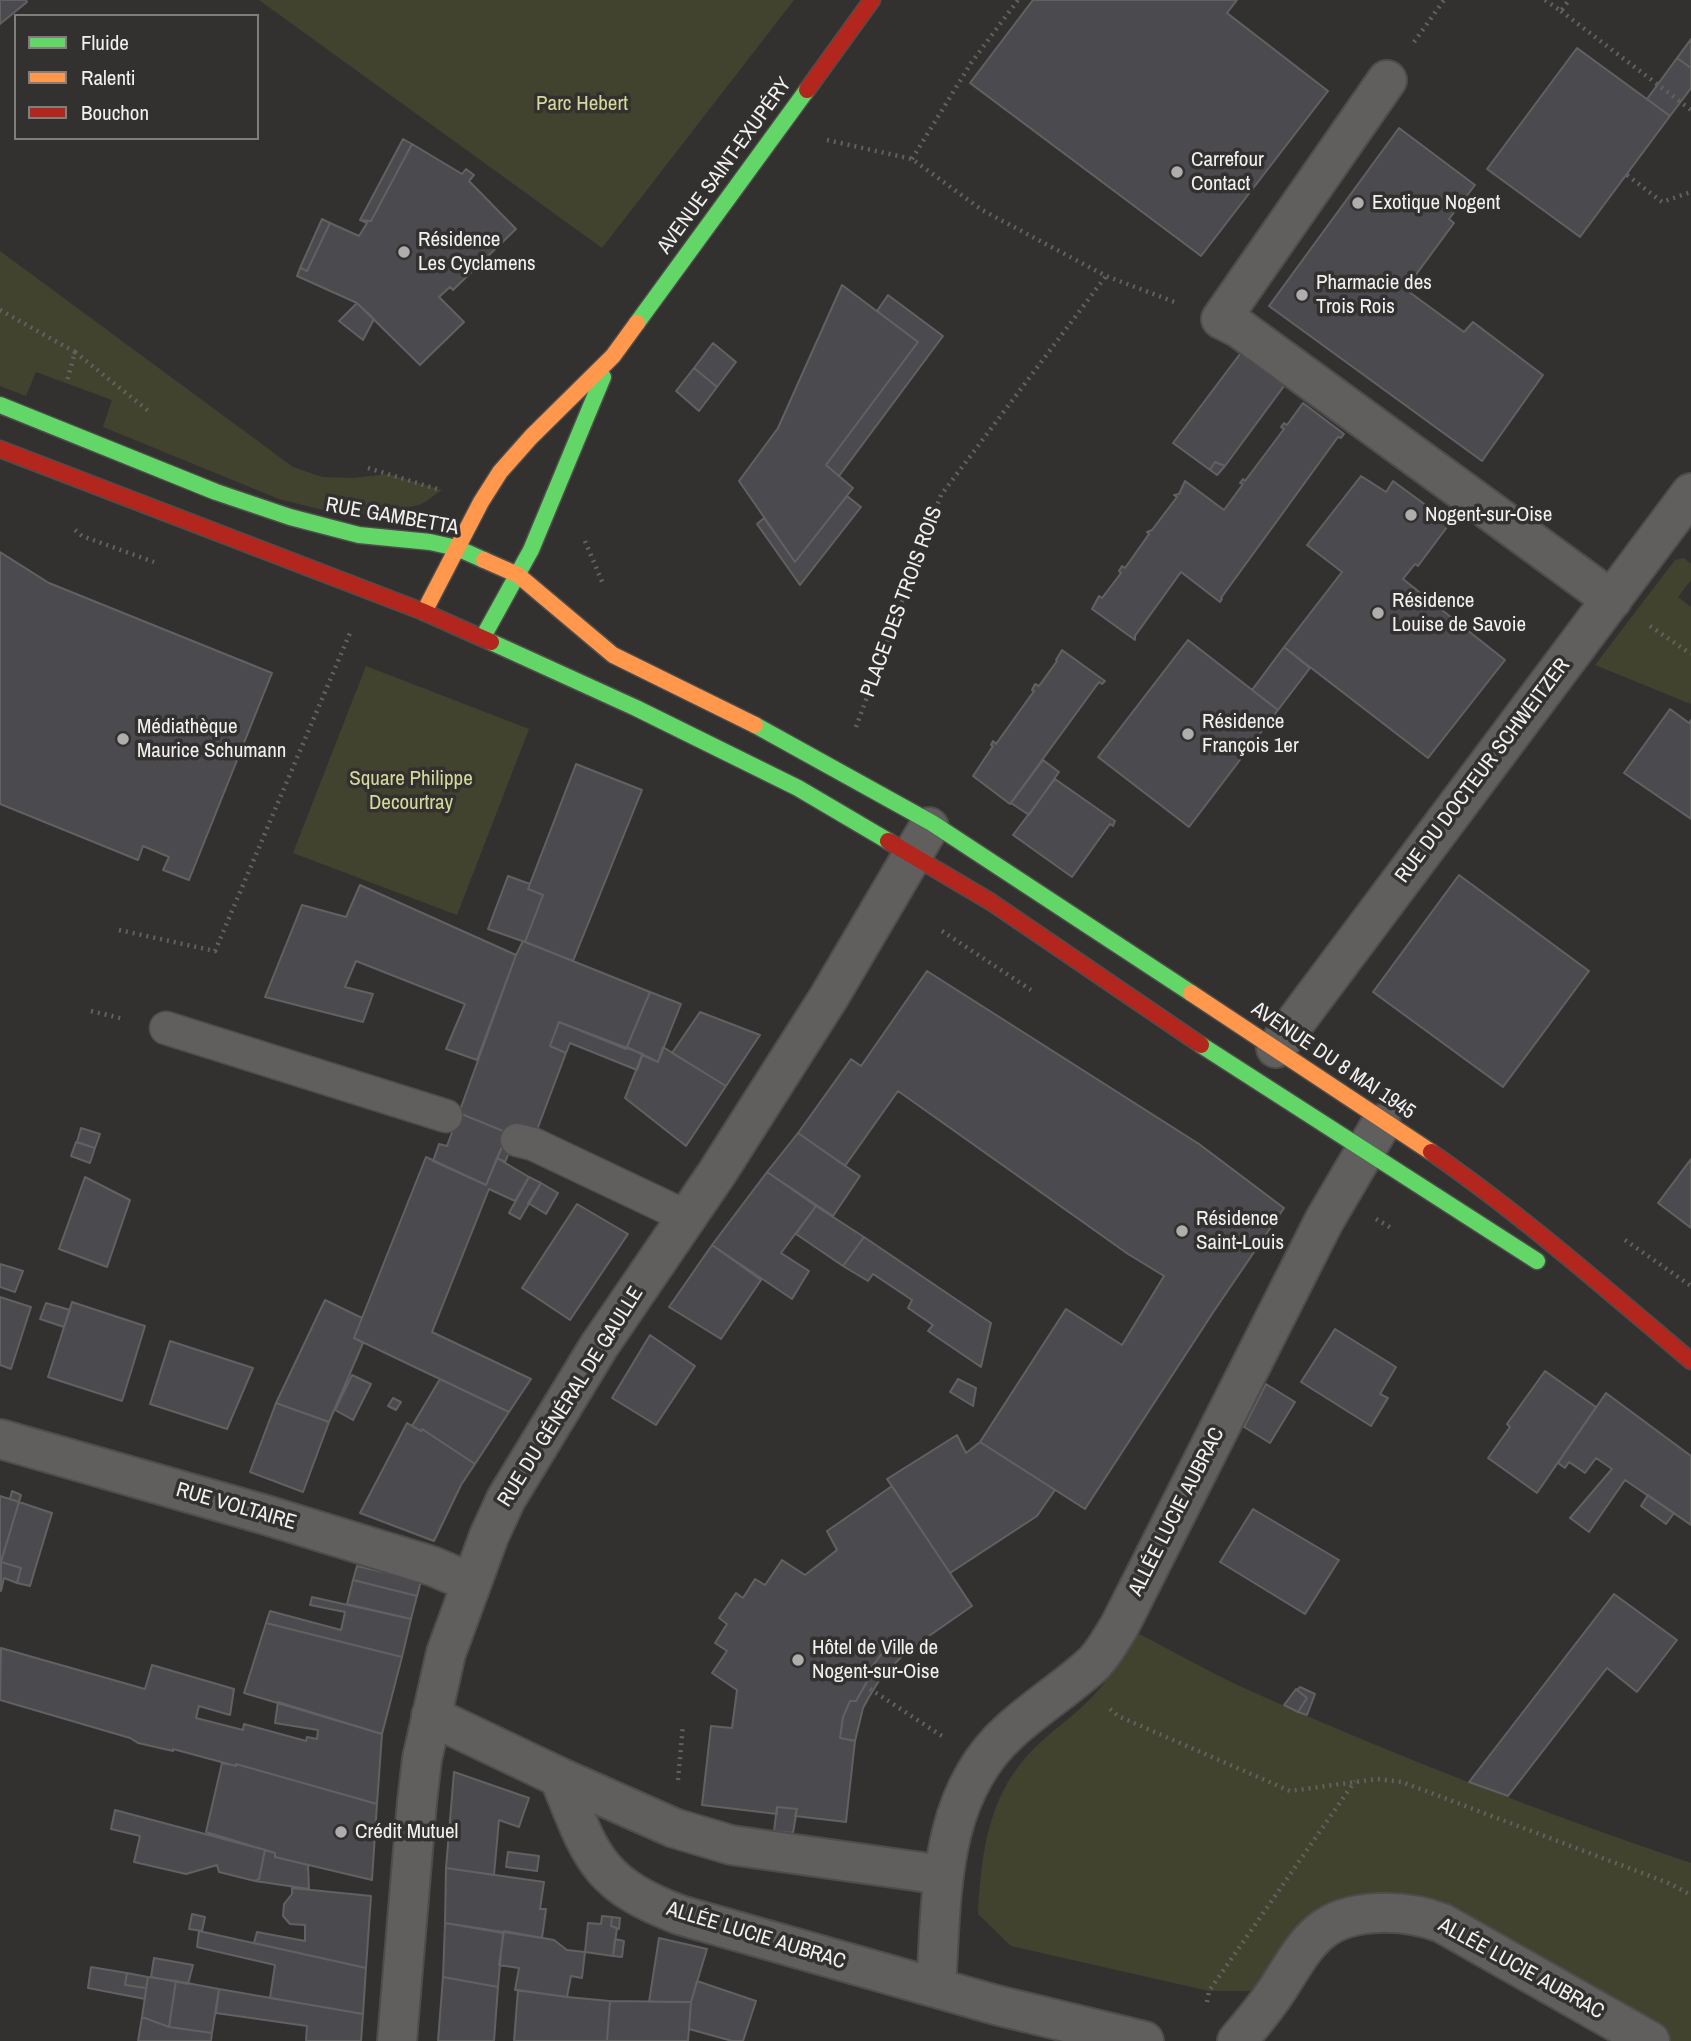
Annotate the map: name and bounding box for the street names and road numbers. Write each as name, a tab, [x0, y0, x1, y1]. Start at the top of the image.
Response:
street label: AVENUE SAINT-EXUPÉRY	[653, 73, 797, 259]
street label: RUE GAMBETTA	[324, 493, 460, 541]
street label: PLACE DES TROIS ROIS	[856, 503, 948, 701]
street label: RUE DU DOCTEUR SCHWEITZER	[1390, 654, 1576, 888]
street label: AVENUE DU 8 MAI 1945	[1246, 997, 1420, 1125]
street label: RUE DU GÉNÉRAL DE GAULLE	[493, 1282, 649, 1512]
street label: ALLÉE LUCIE AUBRAC	[1124, 1424, 1230, 1600]
street label: RUE VOLTAIRE	[173, 1478, 299, 1536]
street label: ALLÉE LUCIE AUBRAC	[664, 1897, 848, 1975]
street label: ALLÉE LUCIE AUBRAC	[1434, 1913, 1608, 2025]

